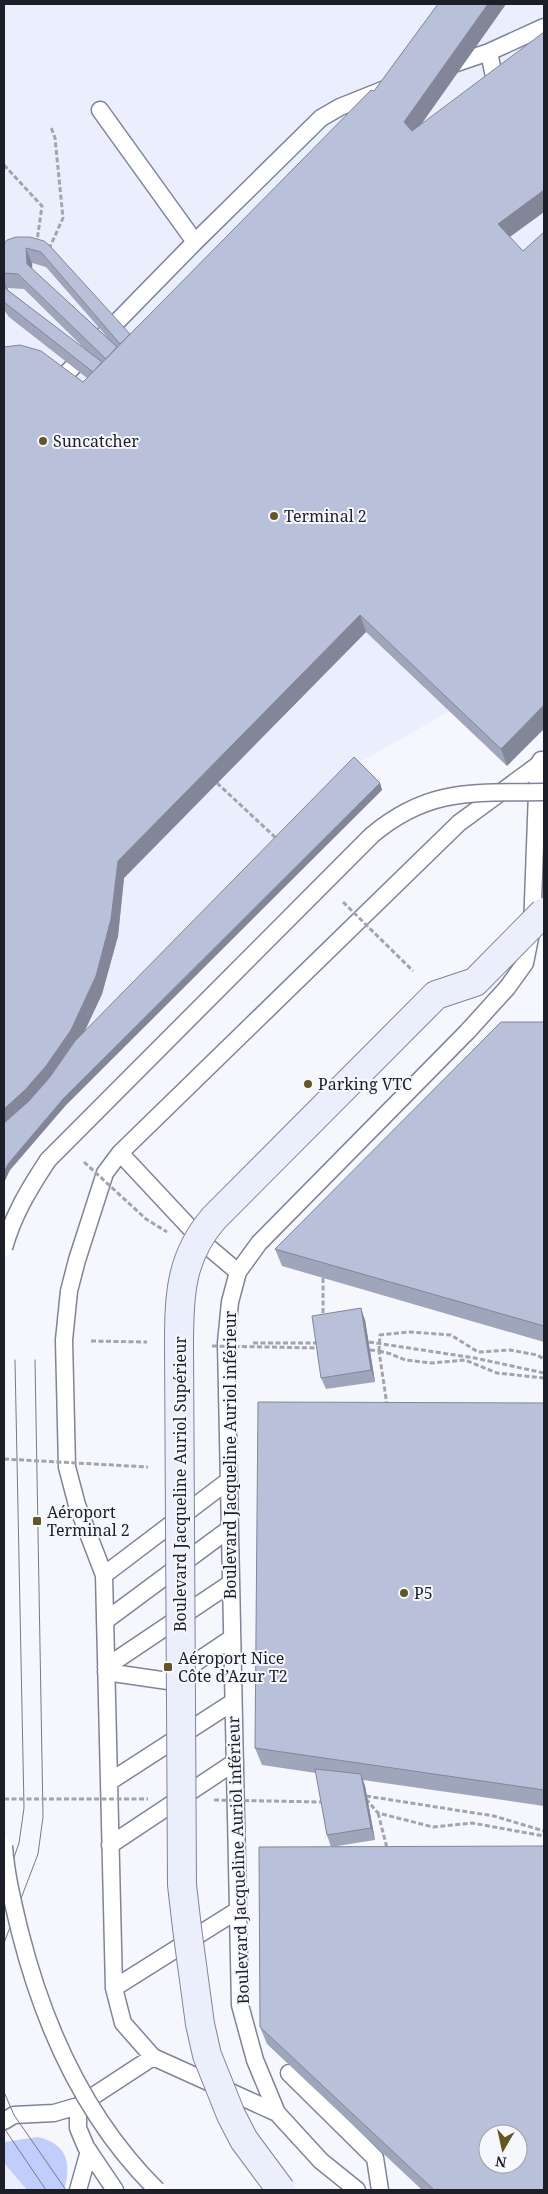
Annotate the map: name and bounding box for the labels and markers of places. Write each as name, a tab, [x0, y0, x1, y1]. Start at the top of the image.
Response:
place label: Suncatcher	[53, 430, 139, 452]
marker: Suncatcher	[37, 435, 49, 447]
place label: Terminal 2	[284, 505, 367, 527]
marker: Terminal 2	[268, 510, 280, 522]
place label: Parking VTC	[318, 1073, 412, 1095]
marker: Parking VTC	[302, 1078, 314, 1090]
place label: Aéroport Terminal 2	[47, 1501, 130, 1541]
marker: Aéroport Terminal 2	[31, 1515, 43, 1527]
place label: P5	[414, 1582, 433, 1604]
marker: P5	[398, 1587, 410, 1599]
place label: Aéroport Nice Côte d’Azur T2	[178, 1647, 288, 1687]
marker: Aéroport Nice Côte d’Azur T2	[162, 1661, 174, 1673]

